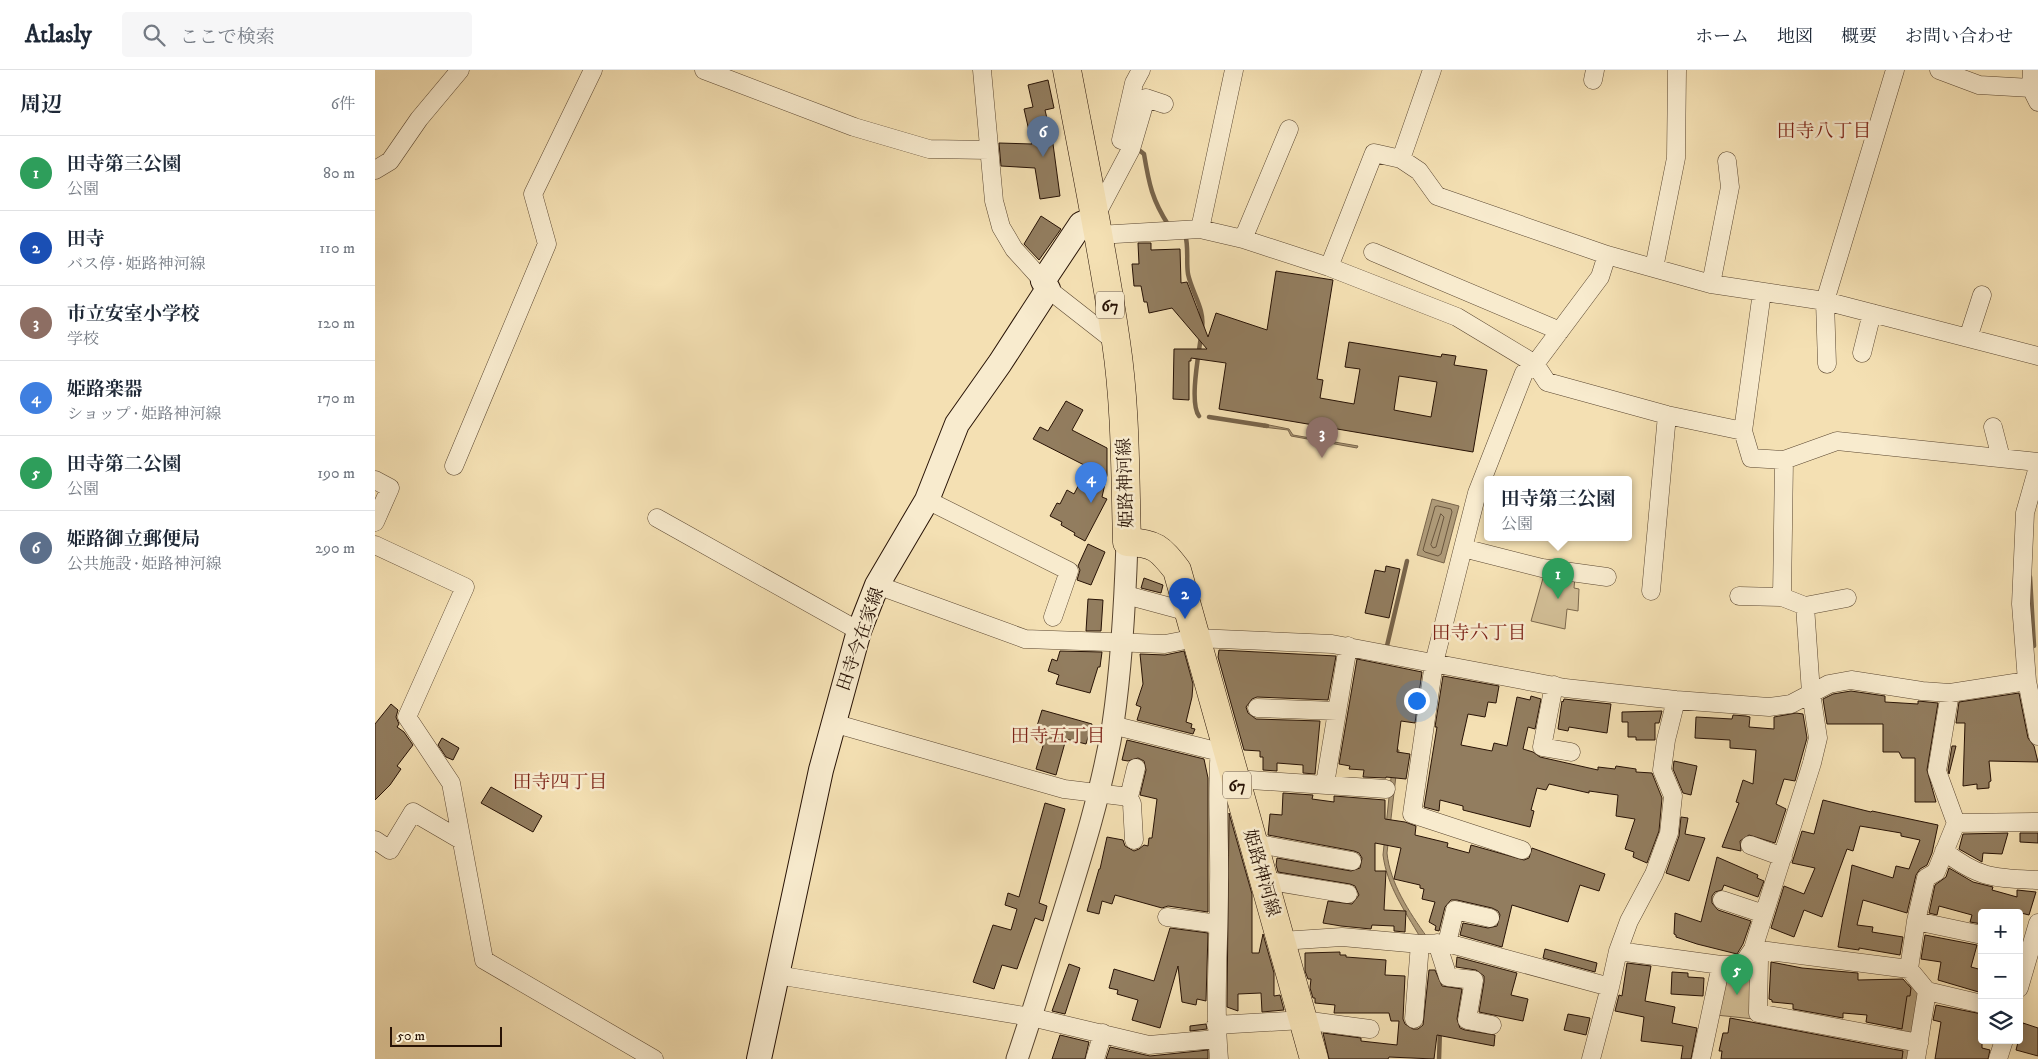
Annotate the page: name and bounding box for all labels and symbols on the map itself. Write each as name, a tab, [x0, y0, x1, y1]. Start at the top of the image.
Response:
pin: 6	[1027, 116, 1059, 157]
district label: 田寺八丁目	[1776, 120, 1872, 143]
road number: 67	[1096, 292, 1124, 318]
pin: 3	[1306, 417, 1338, 458]
street label: 姫路神河線	[1113, 438, 1139, 528]
pin: 4	[1075, 462, 1107, 503]
pin: 1	[1542, 558, 1574, 599]
pin: 2	[1169, 578, 1201, 619]
street label: 田寺今在家線	[833, 585, 889, 694]
district label: 田寺六丁目	[1431, 622, 1527, 645]
your location	[1404, 688, 1430, 714]
district label: 田寺五丁目	[1010, 725, 1106, 748]
district label: 田寺四丁目	[512, 771, 608, 794]
road number: 67	[1223, 772, 1251, 798]
street label: 姫路神河線	[1238, 827, 1284, 920]
pin: 5	[1721, 954, 1753, 995]
scale bar	[390, 1024, 503, 1047]

